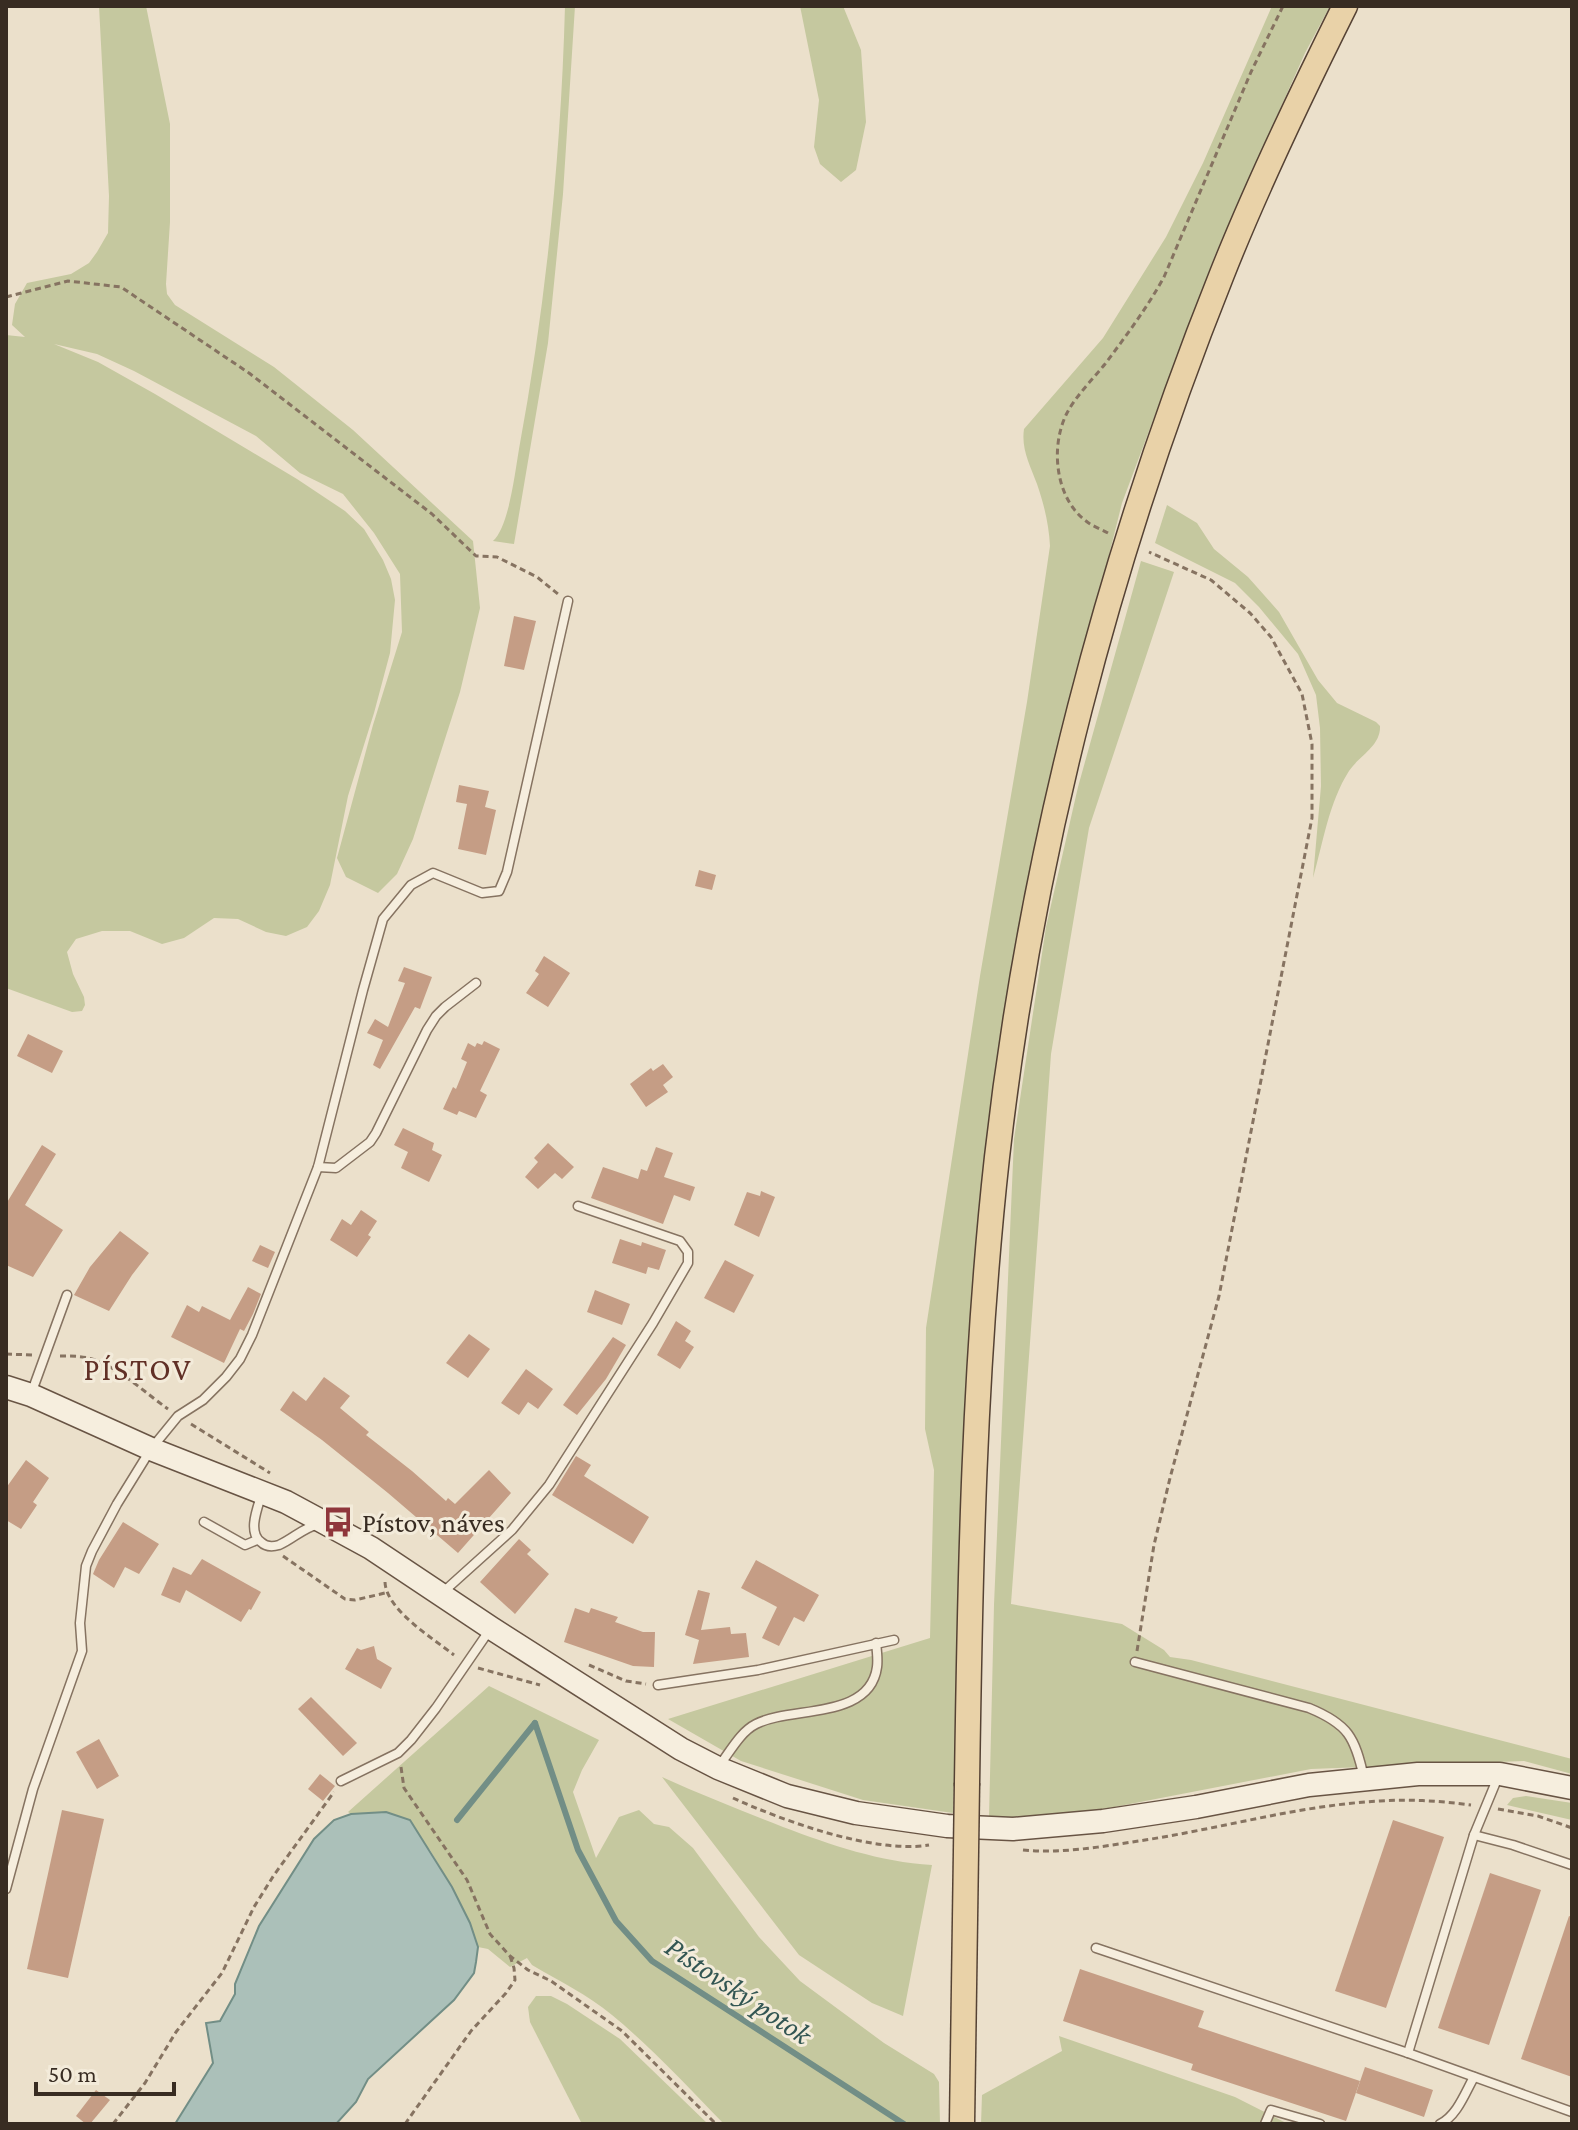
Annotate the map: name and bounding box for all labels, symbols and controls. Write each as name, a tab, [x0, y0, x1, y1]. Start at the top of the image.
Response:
district label: PÍSTOV	[84, 1351, 192, 1387]
bus stop icon: Pístov, náves	[321, 1505, 355, 1539]
place label: Pístov, náves	[362, 1507, 505, 1538]
water label: Pístovský potok	[659, 1929, 820, 2053]
scale bar	[36, 2046, 174, 2096]
text: 50 m	[48, 2060, 97, 2087]

